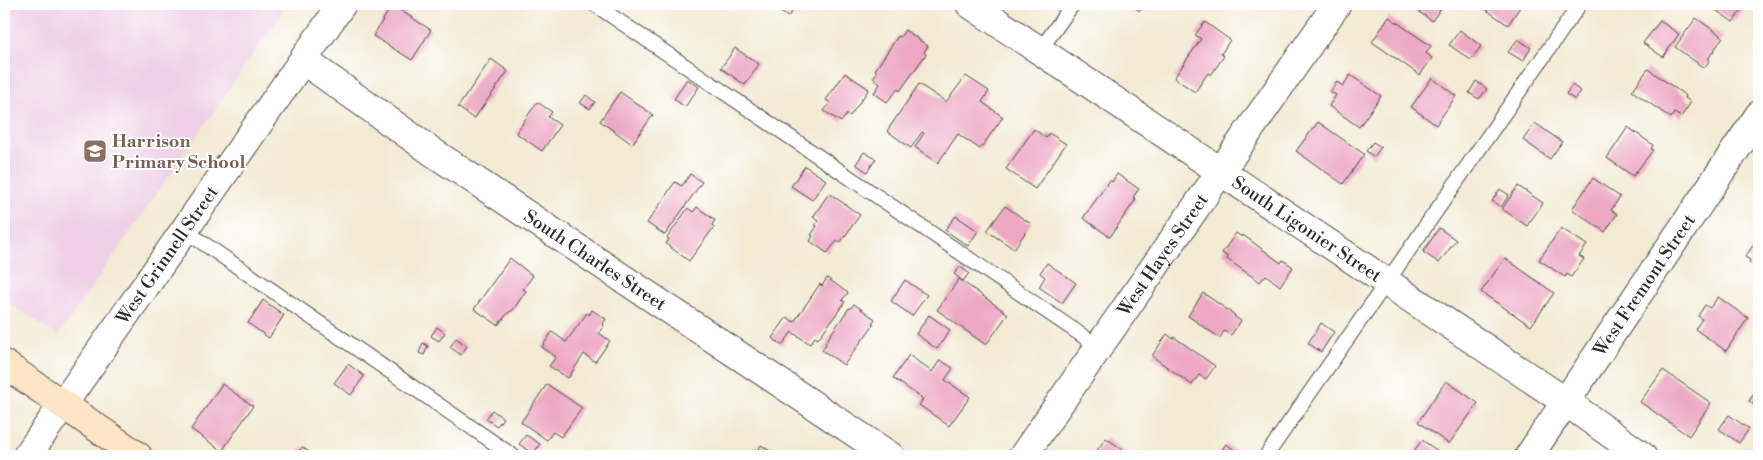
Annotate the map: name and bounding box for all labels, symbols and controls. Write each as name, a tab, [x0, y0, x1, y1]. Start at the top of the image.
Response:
place label: Harrison Primary School	[112, 130, 246, 174]
school or university icon: Harrison Primary School	[82, 138, 108, 164]
street label: South Ligonier Street	[1227, 171, 1386, 288]
street label: West Grinnell Street	[111, 181, 224, 330]
street label: West Hayes Street	[1112, 189, 1214, 322]
street label: South Charles Street	[519, 205, 671, 316]
street label: West Fremont Street	[1588, 210, 1701, 362]

